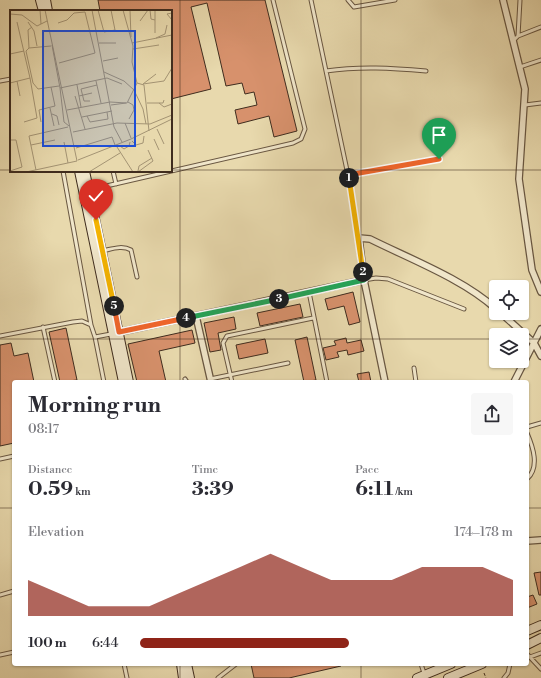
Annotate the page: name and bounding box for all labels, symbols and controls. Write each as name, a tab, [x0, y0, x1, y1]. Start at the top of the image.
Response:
inset map	[10, 10, 172, 172]
pin	[422, 118, 456, 159]
icon: arrive	[428, 124, 450, 146]
pin: 1	[339, 168, 359, 188]
text: 1	[346, 171, 352, 185]
pin	[79, 179, 113, 220]
icon: check	[85, 185, 107, 207]
pin: 2	[353, 262, 373, 282]
text: 2	[360, 265, 366, 279]
map controls	[489, 280, 529, 368]
button: locate	[489, 280, 529, 320]
pin: 3	[269, 289, 289, 309]
text: 3	[276, 292, 282, 306]
pin: 5	[104, 296, 124, 316]
text: 5	[111, 299, 117, 313]
pin: 4	[176, 308, 196, 328]
text: 4	[182, 311, 190, 325]
button: layers	[489, 328, 529, 368]
text: Morning run	[28, 392, 161, 419]
button: share	[471, 393, 513, 435]
text: 08:17	[28, 421, 59, 437]
text: Distance	[28, 463, 72, 477]
text: Time	[192, 463, 218, 477]
text: Pace	[355, 463, 379, 477]
text: 0.59	[28, 477, 73, 502]
text: 3:39	[192, 477, 234, 502]
text: 6:11	[355, 477, 393, 502]
text: km	[73, 485, 91, 499]
text: /km	[393, 485, 413, 499]
text: Elevation	[28, 524, 84, 540]
text: 174–178 m	[454, 524, 513, 540]
text: 100 m	[28, 635, 67, 651]
text: 6:44	[92, 635, 119, 651]

